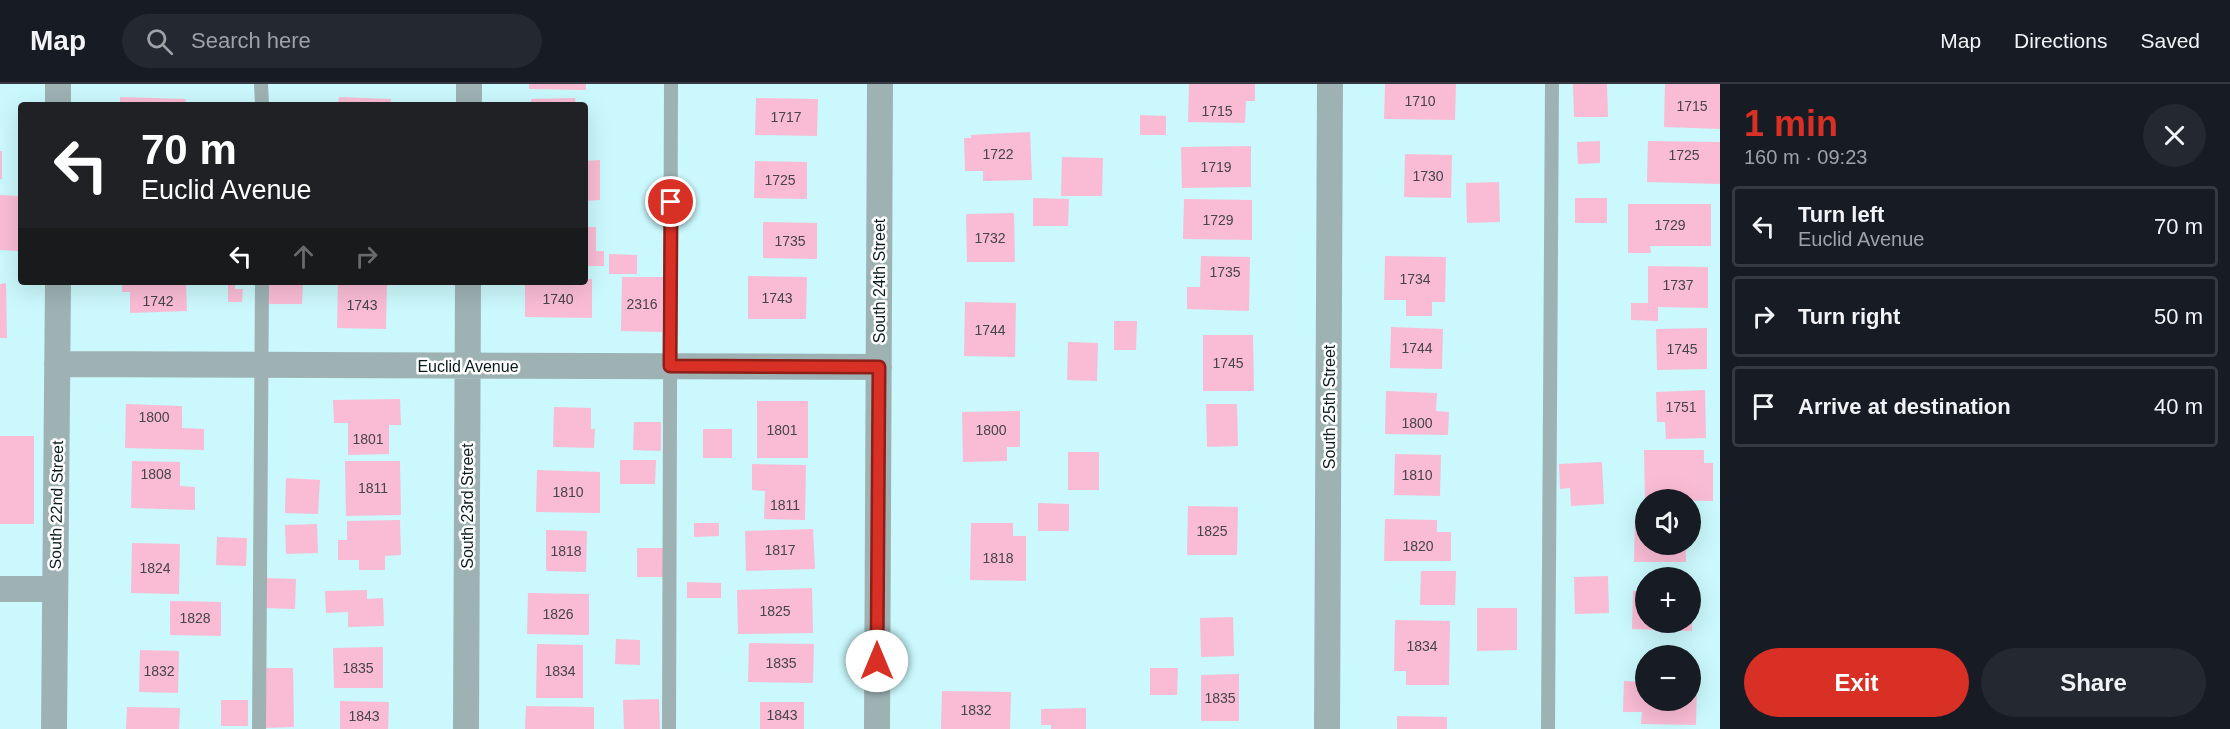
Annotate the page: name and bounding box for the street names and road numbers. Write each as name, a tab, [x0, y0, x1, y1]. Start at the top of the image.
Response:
street label: South 24th Street	[871, 218, 888, 343]
street label: South 25th Street	[1321, 344, 1338, 469]
street label: Euclid Avenue	[417, 358, 519, 375]
street label: South 22nd Street	[47, 440, 66, 570]
street label: South 23rd Street	[459, 443, 476, 569]

